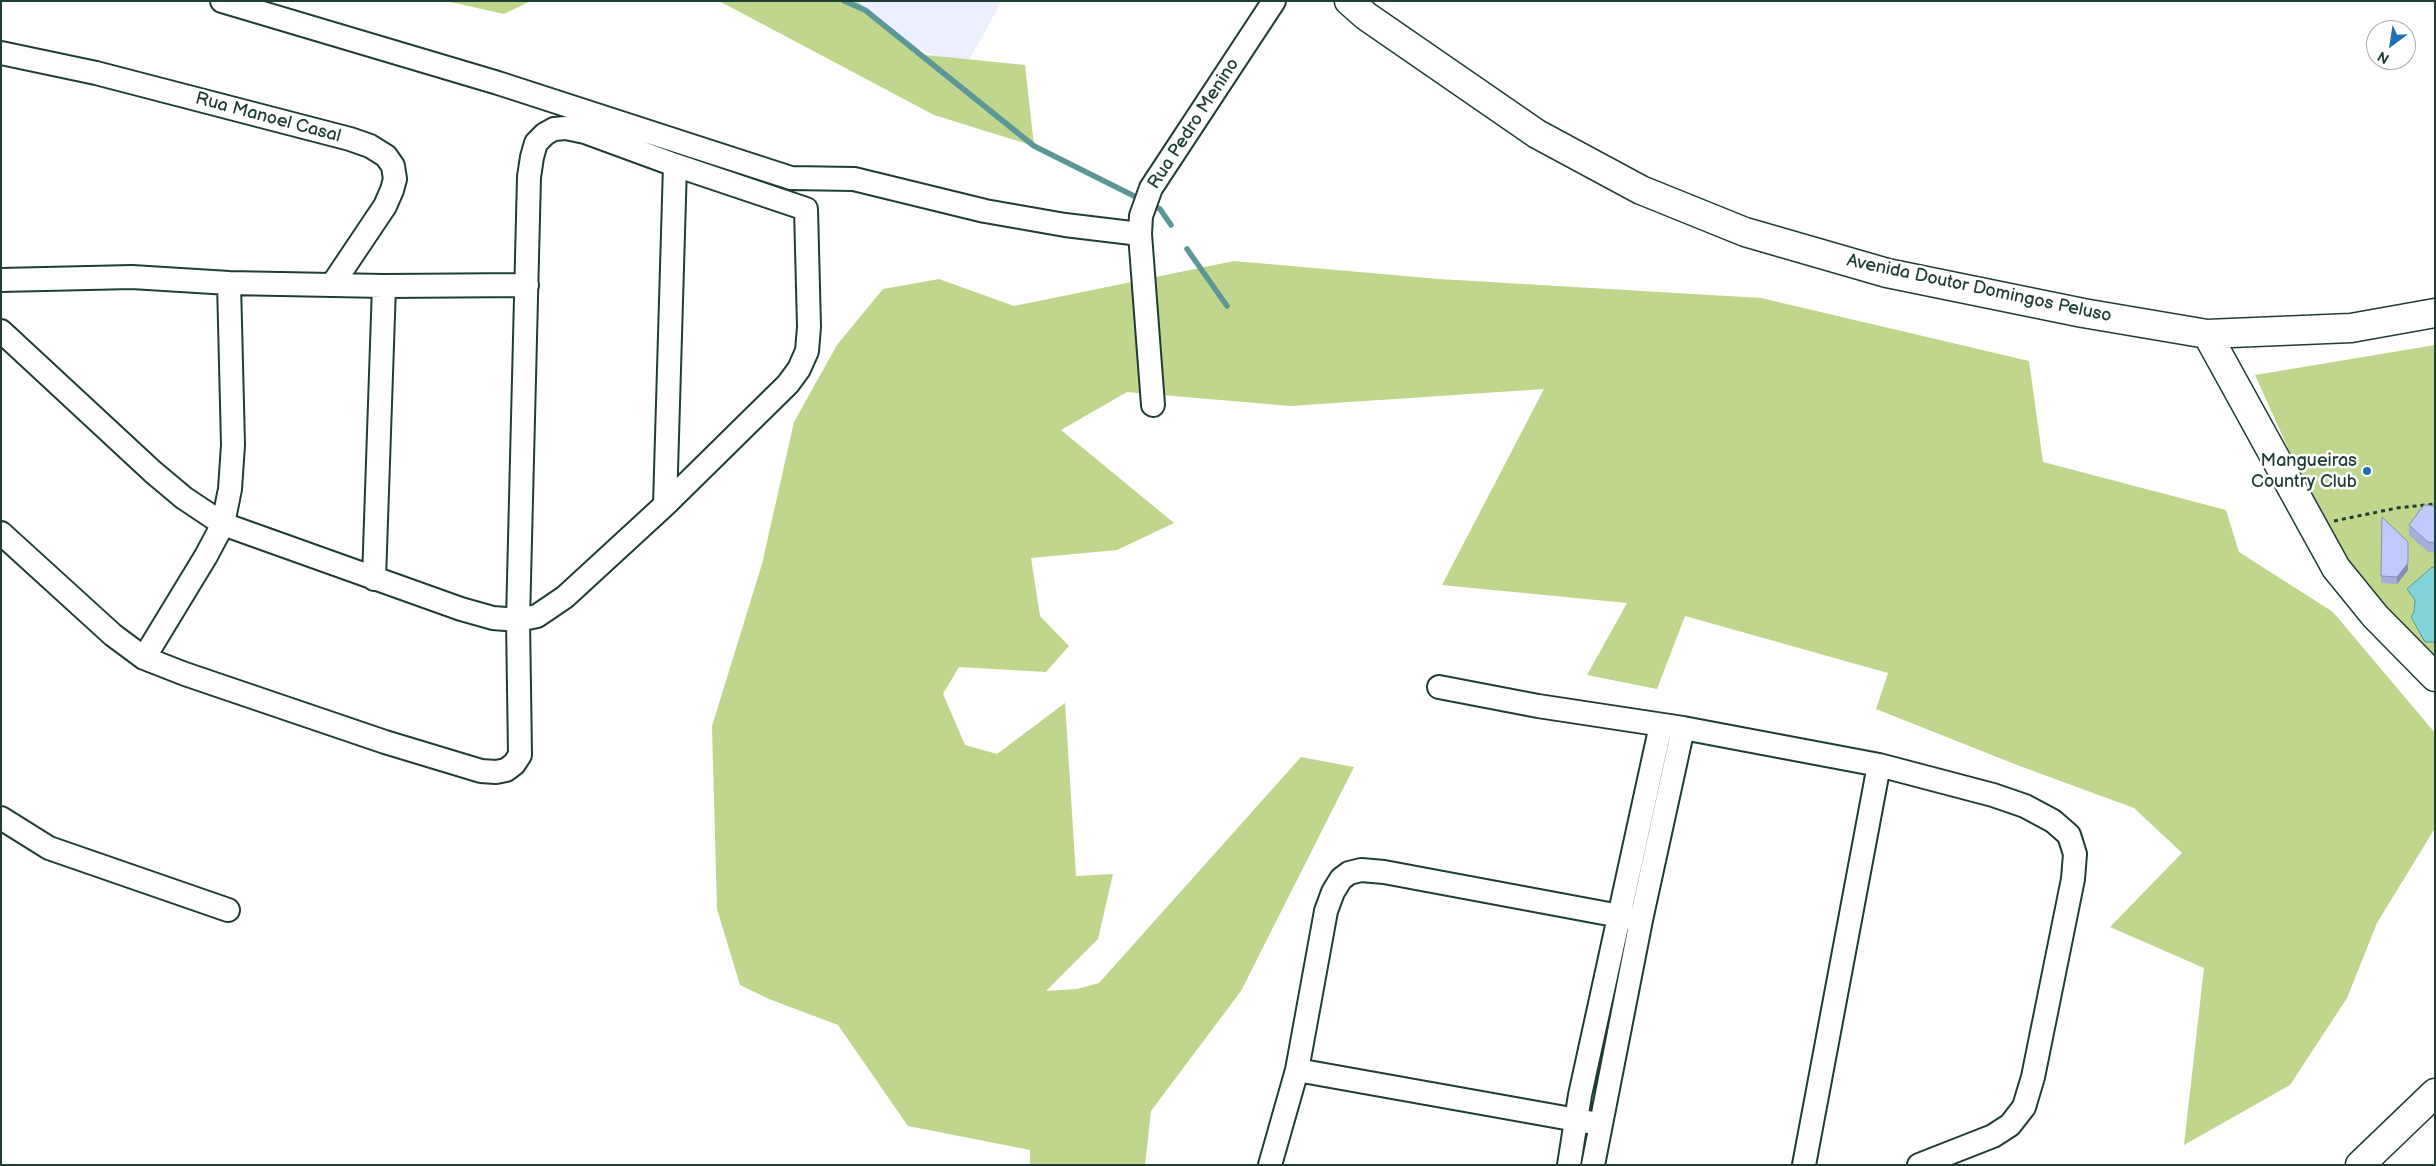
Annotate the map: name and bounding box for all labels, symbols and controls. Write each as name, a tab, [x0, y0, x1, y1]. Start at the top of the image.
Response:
north arrow	[2366, 20, 2416, 70]
text: N	[2375, 47, 2392, 67]
street label: Rua Pedro Menino	[1144, 55, 1244, 193]
street label: Rua Manoel Casal	[193, 88, 343, 148]
street label: Avenida Doutor Domingos Peluso	[1845, 250, 2113, 328]
place label: Mangueiras Country Club	[2251, 450, 2357, 492]
marker: Mangueiras Country Club	[2361, 465, 2373, 477]

